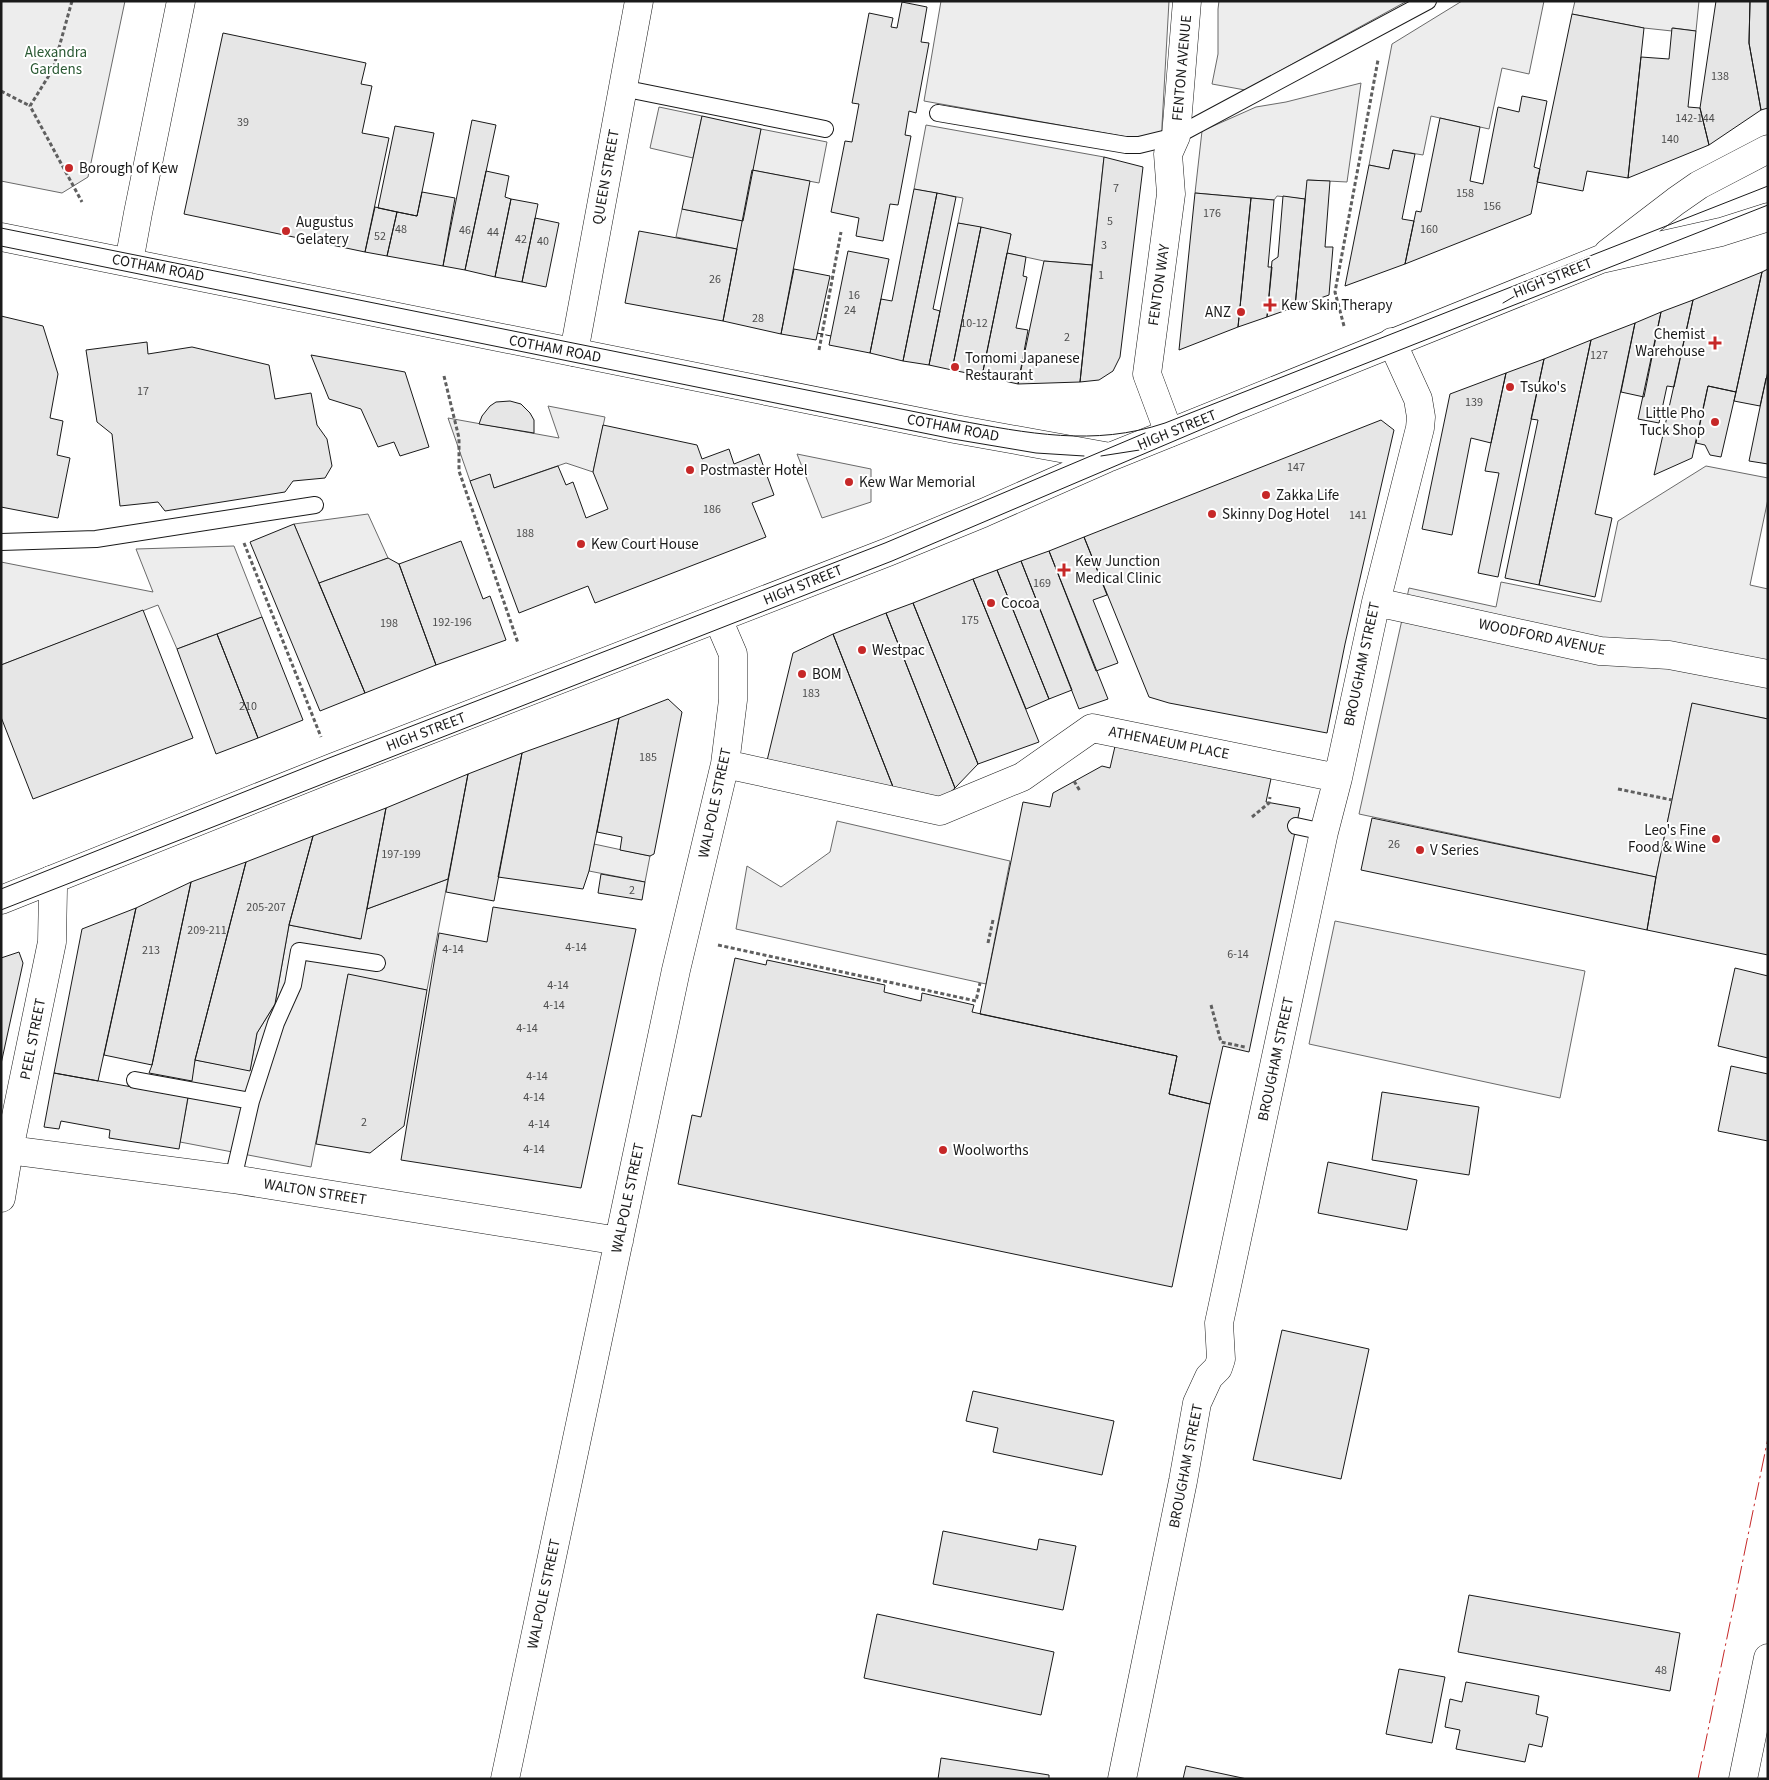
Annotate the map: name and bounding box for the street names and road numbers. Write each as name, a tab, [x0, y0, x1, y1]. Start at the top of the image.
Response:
street label: FENTON AVENUE	[1167, 14, 1197, 122]
street label: QUEEN STREET	[587, 128, 625, 226]
street label: FENTON WAY	[1143, 242, 1175, 327]
street label: COTHAM ROAD	[110, 249, 206, 287]
street label: HIGH STREET	[1510, 253, 1596, 303]
street label: COTHAM ROAD	[507, 330, 603, 368]
street label: HIGH STREET	[1134, 405, 1220, 455]
street label: COTHAM ROAD	[905, 409, 1001, 447]
street label: HIGH STREET	[760, 560, 846, 610]
street label: BROUGHAM STREET	[1339, 600, 1385, 728]
street label: WOODFORD AVENUE	[1476, 613, 1608, 661]
street label: HIGH STREET	[383, 707, 469, 757]
street label: ATHENAEUM PLACE	[1107, 721, 1231, 765]
street label: WALPOLE STREET	[693, 746, 737, 860]
street label: BROUGHAM STREET	[1253, 995, 1299, 1123]
street label: PEEL STREET	[15, 996, 51, 1082]
street label: WALPOLE STREET	[606, 1141, 650, 1255]
street label: WALTON STREET	[262, 1174, 368, 1210]
street label: BROUGHAM STREET	[1164, 1402, 1208, 1530]
street label: WALPOLE STREET	[522, 1537, 566, 1651]

